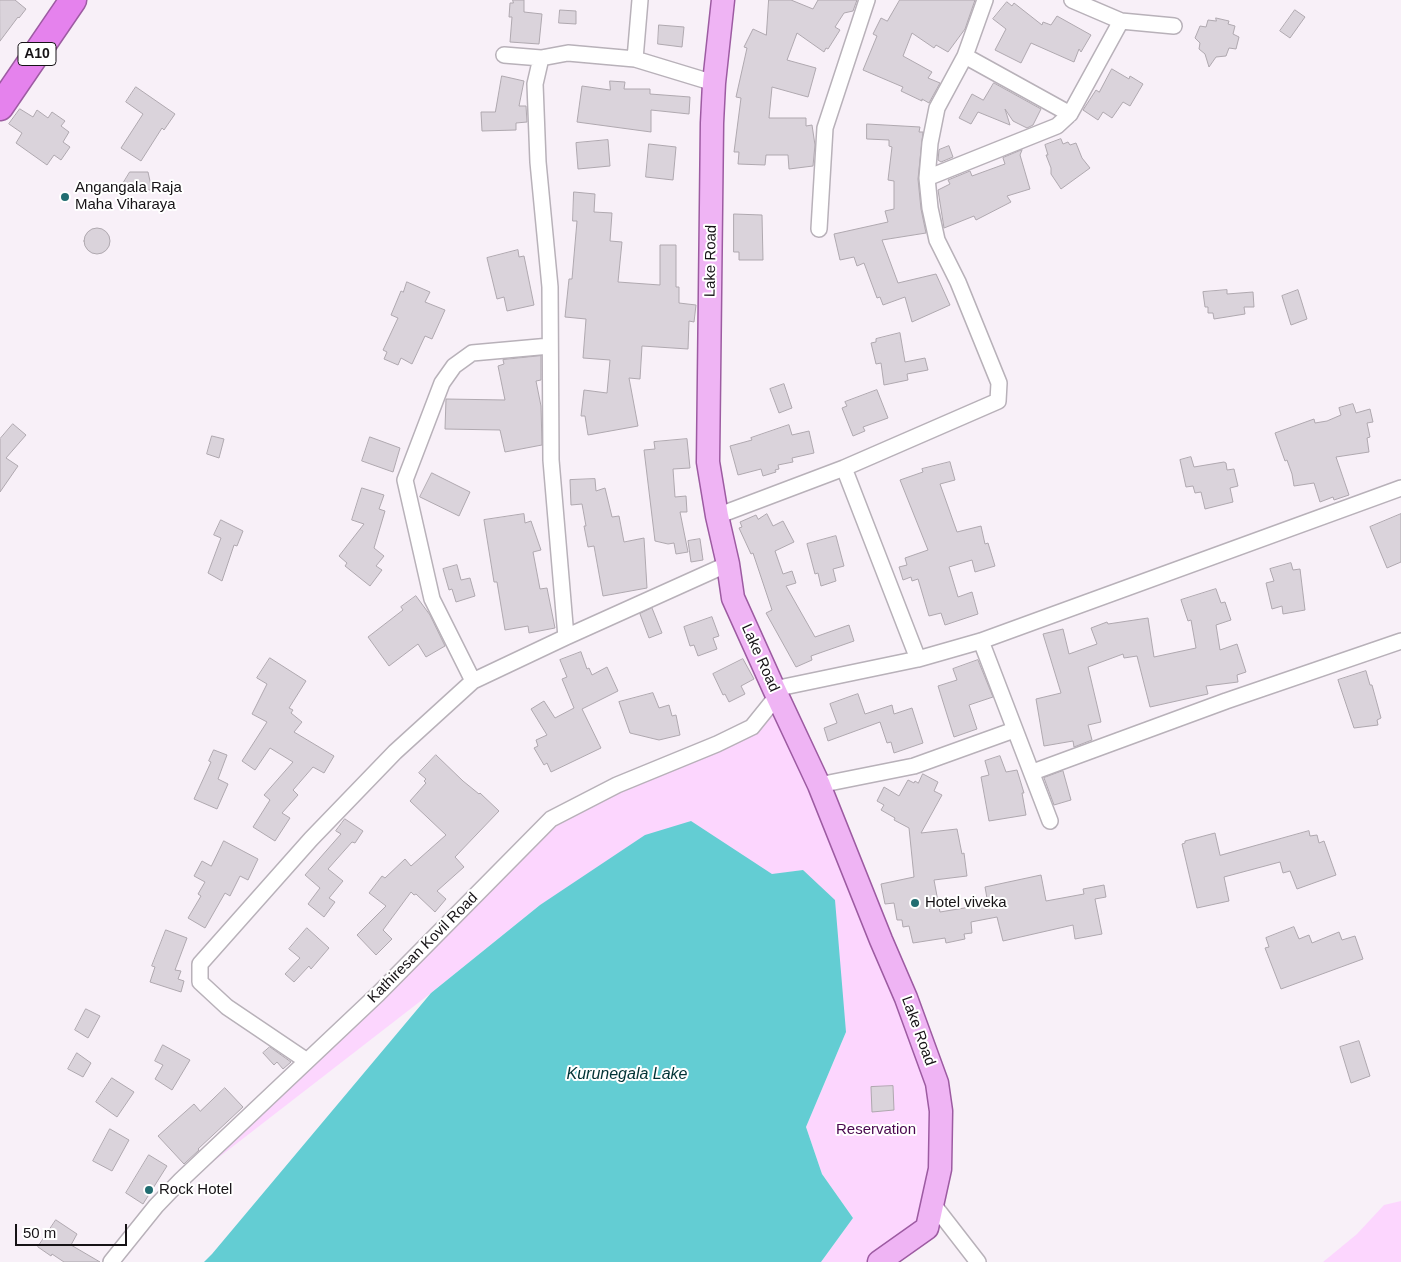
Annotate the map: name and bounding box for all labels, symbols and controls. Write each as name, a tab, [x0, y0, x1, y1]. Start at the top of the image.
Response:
road number: A10	[18, 42, 56, 66]
place label: Angangala Raja Maha Viharaya	[75, 179, 182, 214]
marker: Angangala Raja Maha Viharaya	[59, 191, 71, 203]
street label: Lake Road	[701, 225, 721, 297]
street label: Lake Road	[737, 621, 783, 695]
street label: Kathiresan Kovil Road	[364, 889, 482, 1007]
place label: Hotel viveka	[925, 894, 1007, 912]
marker: Hotel viveka	[909, 897, 921, 909]
street label: Lake Road	[897, 994, 939, 1068]
water label: Kurunegala Lake	[567, 1065, 687, 1085]
park label: Reservation	[836, 1121, 916, 1139]
place label: Rock Hotel	[159, 1181, 232, 1199]
marker: Rock Hotel	[143, 1184, 155, 1196]
scale bar	[18, 1214, 130, 1246]
text: 50 m	[23, 1224, 56, 1241]

